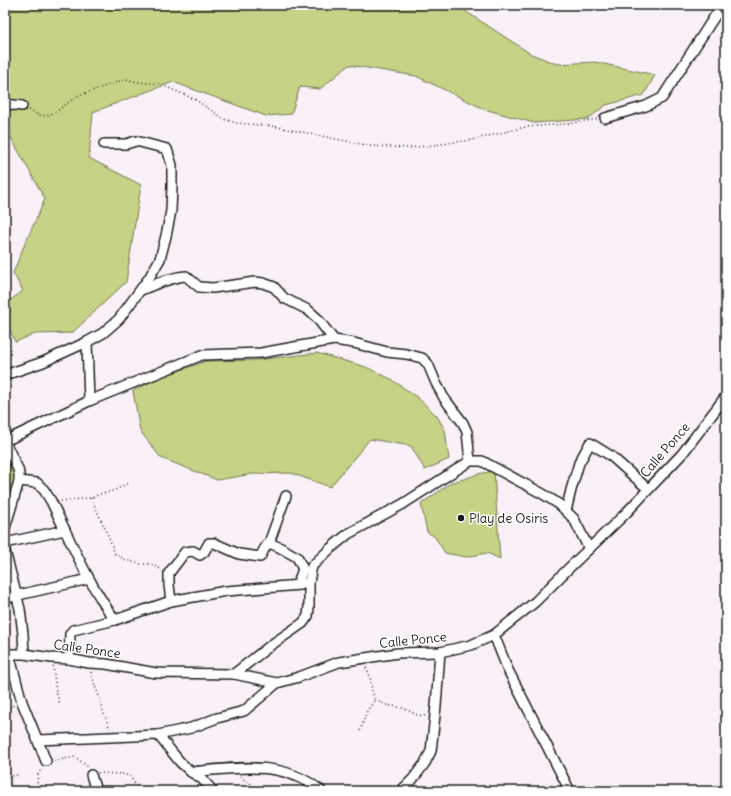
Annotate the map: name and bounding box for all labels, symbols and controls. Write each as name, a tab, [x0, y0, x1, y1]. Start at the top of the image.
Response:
street label: Calle Ponce	[636, 419, 694, 481]
place label: Play de Osiris	[469, 510, 548, 527]
marker: Play de Osiris	[456, 513, 466, 523]
street label: Calle Ponce	[379, 628, 447, 652]
street label: Calle Ponce	[52, 636, 122, 662]

